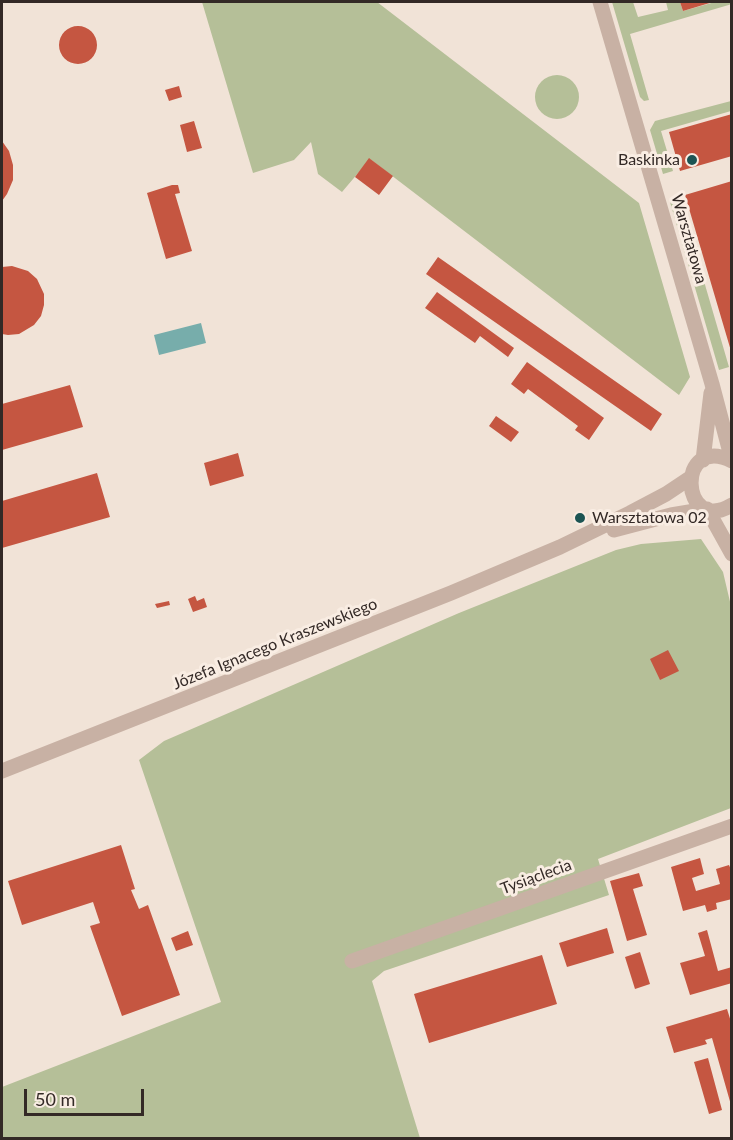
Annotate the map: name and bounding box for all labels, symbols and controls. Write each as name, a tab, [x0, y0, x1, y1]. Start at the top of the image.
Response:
place label: Baskinka	[618, 150, 680, 170]
marker: Baskinka	[685, 153, 699, 167]
street label: Warsztatowa	[667, 192, 711, 286]
place label: Warsztatowa 02	[592, 508, 707, 528]
marker: Warsztatowa 02	[573, 511, 587, 525]
street label: Józefa Ignacego Kraszewskiego	[170, 594, 380, 694]
street label: Tysiąclecia	[498, 855, 574, 899]
scale bar	[27, 1077, 147, 1115]
text: 50 m	[35, 1088, 75, 1110]

